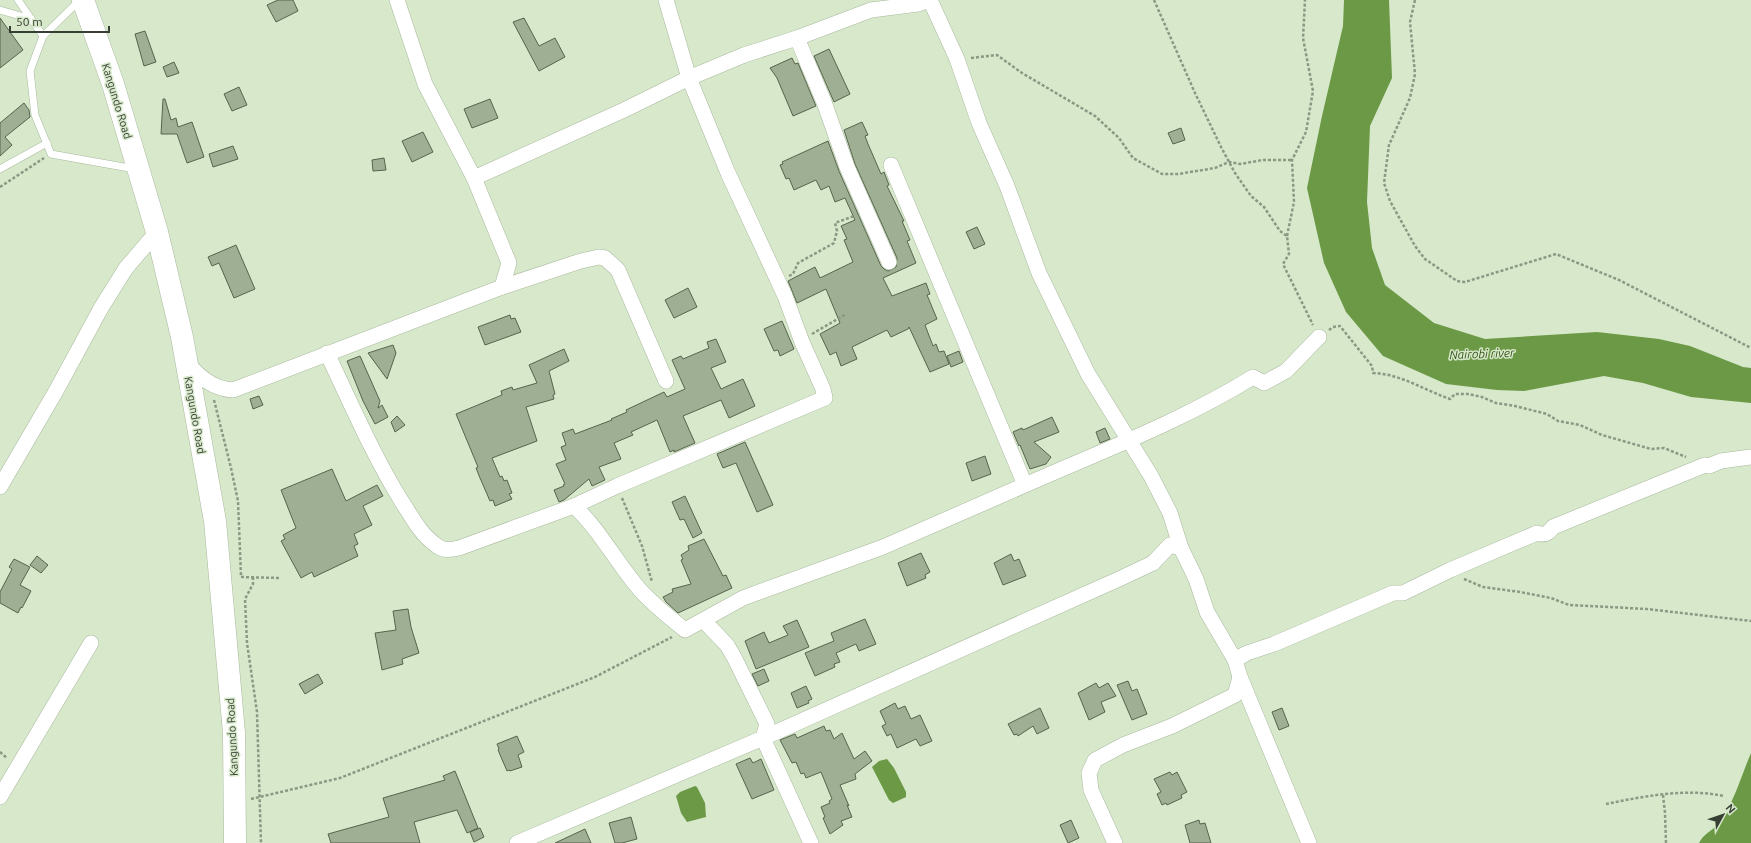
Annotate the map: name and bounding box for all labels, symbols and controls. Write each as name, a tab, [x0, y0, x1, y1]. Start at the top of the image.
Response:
scale bar	[10, 8, 109, 34]
text: 50 m	[16, 15, 43, 28]
street label: Kangundo Road	[100, 62, 134, 140]
water label: Nairobi river	[1449, 346, 1515, 361]
street label: Kangundo Road	[182, 375, 208, 455]
street label: Kangundo Road	[224, 698, 240, 776]
north arrow	[1703, 795, 1743, 835]
text: N	[1723, 802, 1738, 816]

